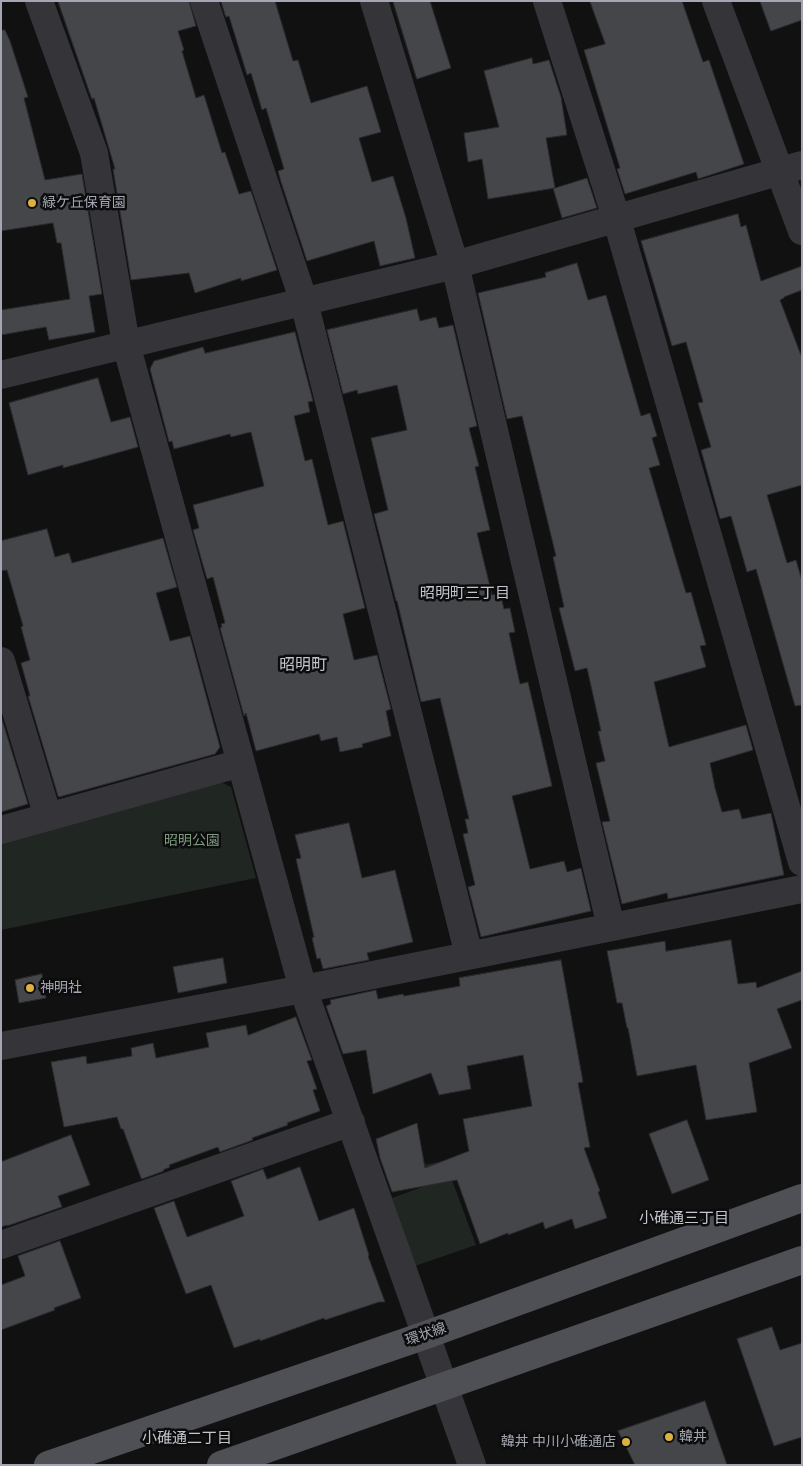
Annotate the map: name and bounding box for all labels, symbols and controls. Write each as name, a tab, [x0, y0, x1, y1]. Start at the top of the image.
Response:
place label: 緑ケ丘保育園	[42, 195, 126, 211]
marker: 緑ケ丘保育園	[26, 197, 38, 209]
district label: 昭明町三丁目	[420, 585, 510, 603]
district label: 昭明町	[279, 656, 327, 676]
park label: 昭明公園	[164, 833, 220, 849]
place label: 神明社	[40, 980, 82, 996]
marker: 神明社	[24, 982, 36, 994]
district label: 小碓通三丁目	[639, 1210, 729, 1228]
street label: 環状線	[403, 1320, 449, 1350]
place label: 韓丼	[679, 1429, 707, 1445]
district label: 小碓通二丁目	[142, 1430, 232, 1448]
marker: 韓丼	[663, 1431, 675, 1443]
place label: 韓丼 中川小碓通店	[501, 1434, 616, 1450]
marker: 韓丼 中川小碓通店	[620, 1436, 632, 1448]

